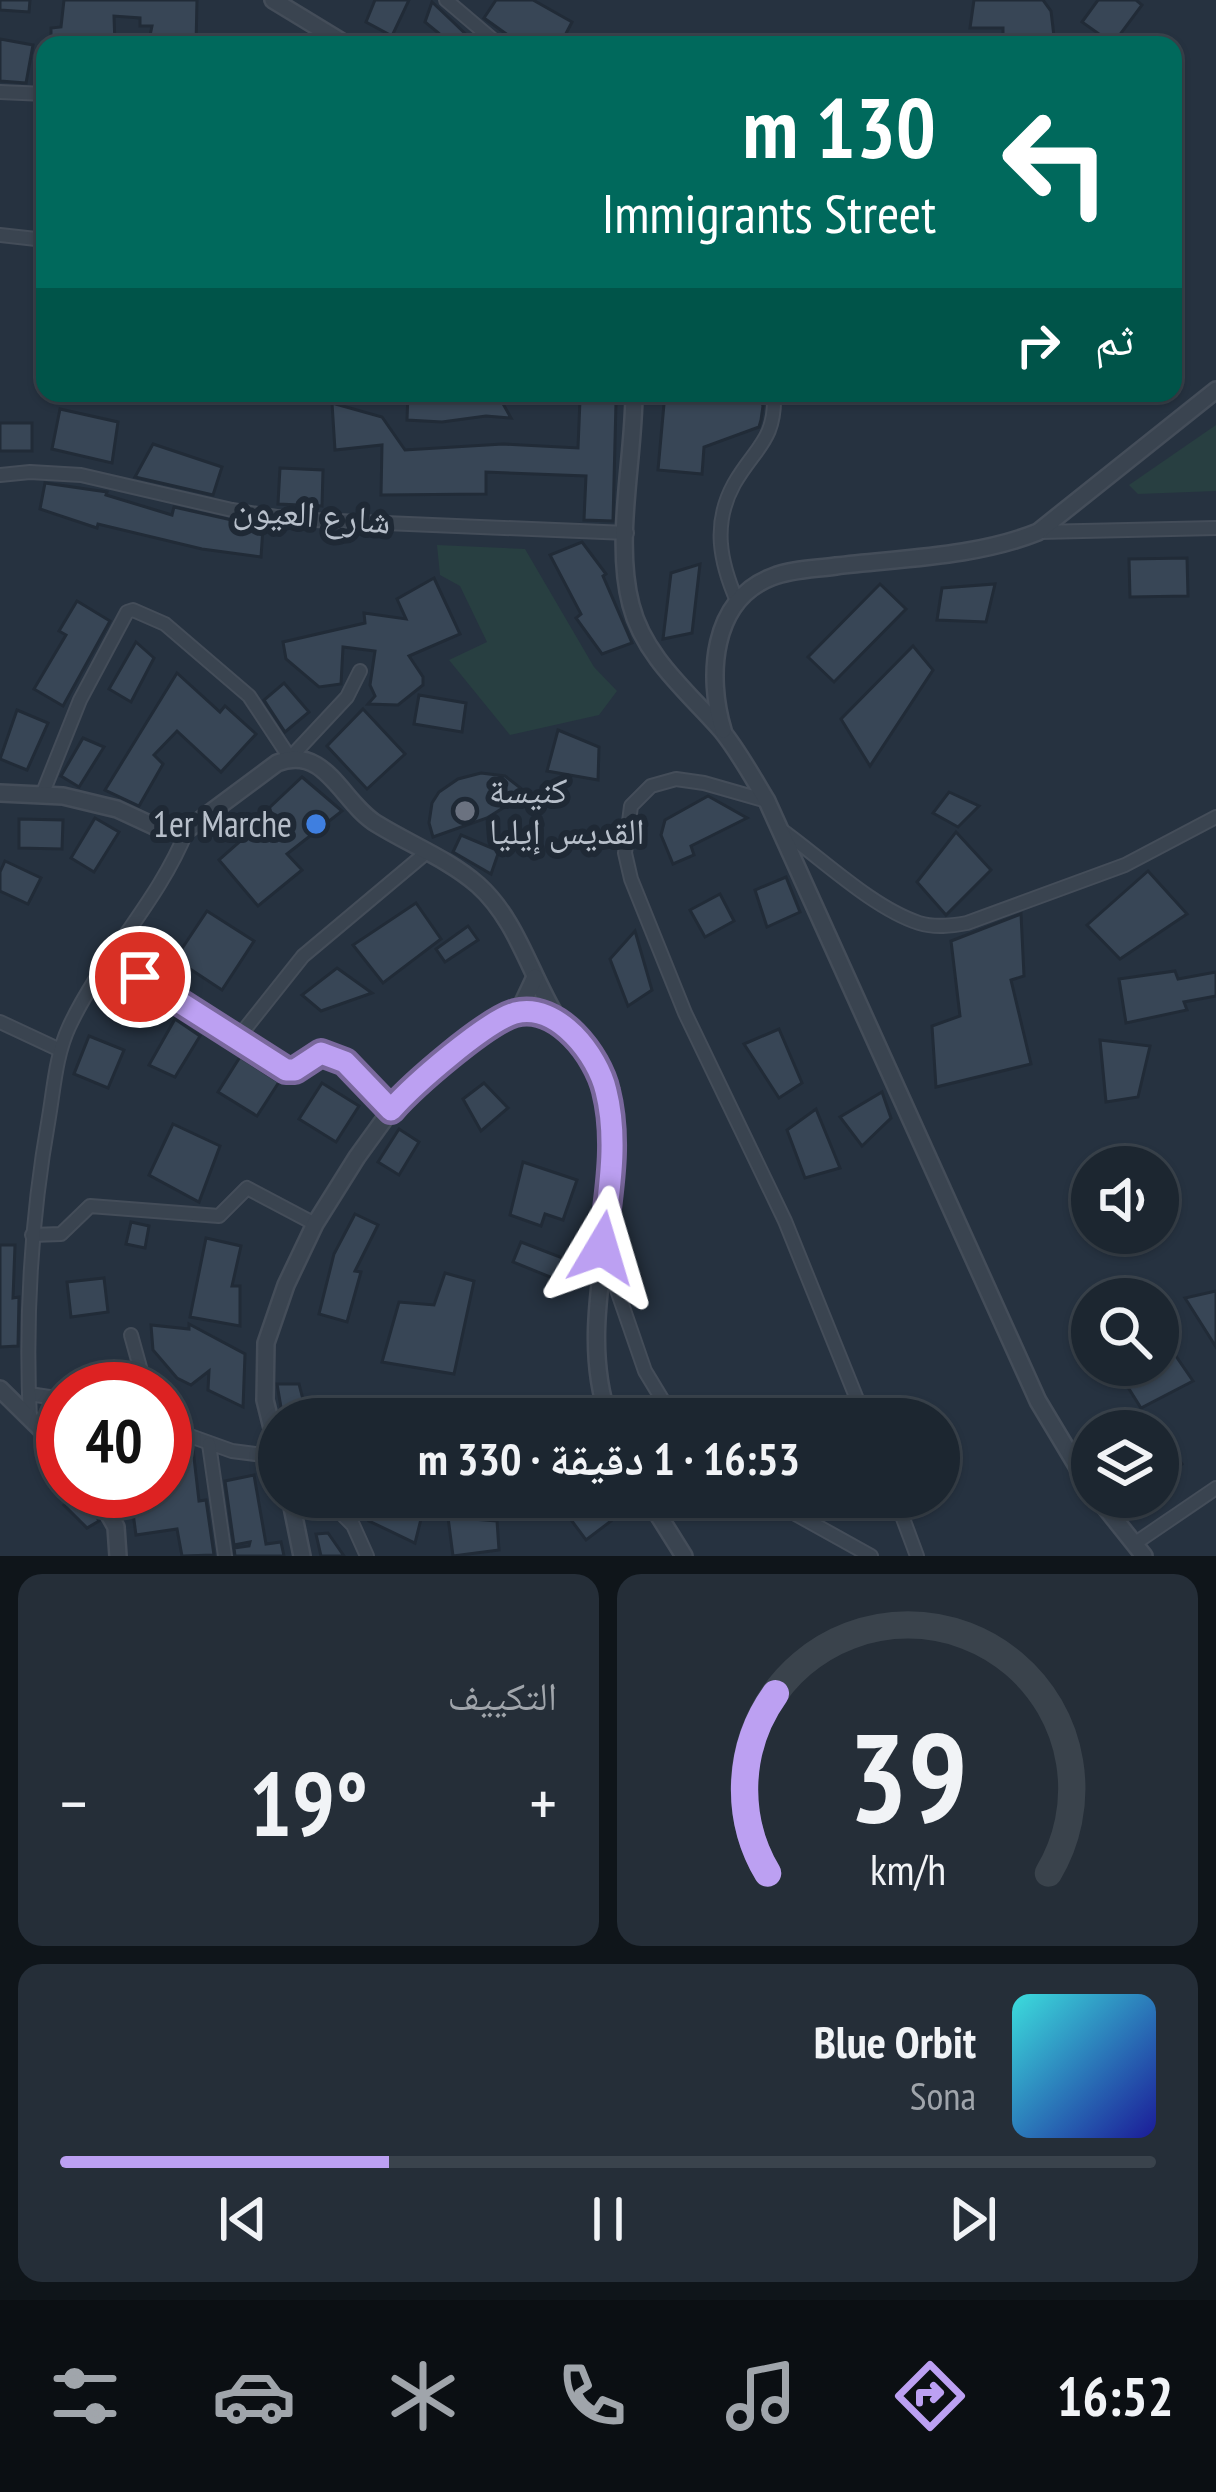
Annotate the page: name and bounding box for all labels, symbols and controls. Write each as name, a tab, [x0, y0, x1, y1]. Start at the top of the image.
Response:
text: 130 m	[743, 72, 936, 181]
icon: left	[978, 84, 1134, 240]
text: Immigrants Street	[602, 178, 936, 248]
text: ثم	[1095, 309, 1134, 367]
icon: right	[1005, 312, 1071, 378]
street label: شارع العيون	[231, 483, 393, 544]
place label: كنيسة القديس إيليا	[489, 766, 645, 855]
marker: كنيسة القديس إيليا	[452, 798, 478, 824]
place label: 1er Marche	[153, 800, 292, 847]
marker: 1er Marche	[303, 811, 329, 837]
pin	[89, 926, 191, 1028]
icon: arrive	[107, 944, 173, 1010]
map controls	[1071, 1146, 1179, 1518]
button: sound	[1071, 1146, 1179, 1254]
position arrow	[539, 1185, 665, 1311]
button: search	[1071, 1278, 1179, 1386]
speed limit sign: 40	[36, 1362, 192, 1518]
button: layers	[1071, 1410, 1179, 1518]
text: 16:53 · 1 دقيقة · 330 m	[418, 1429, 800, 1487]
text: التكييف	[448, 1670, 557, 1721]
text: 39	[848, 1695, 967, 1856]
text: 19°	[249, 1744, 368, 1861]
text: −	[60, 1760, 87, 1845]
text: +	[530, 1760, 557, 1845]
text: km/h	[869, 1841, 946, 1897]
text: Blue Orbit	[814, 2012, 976, 2070]
text: Sona	[910, 2070, 976, 2121]
icon: previous	[210, 2186, 276, 2252]
icon: pause	[575, 2186, 641, 2252]
icon: next	[940, 2186, 1006, 2252]
icon: filters	[43, 2354, 127, 2438]
icon: car	[212, 2354, 296, 2438]
icon: climate	[381, 2354, 465, 2438]
icon: phone	[550, 2354, 634, 2438]
icon: music	[719, 2354, 803, 2438]
icon: directions	[888, 2354, 972, 2438]
text: 16:52	[1057, 2361, 1174, 2431]

